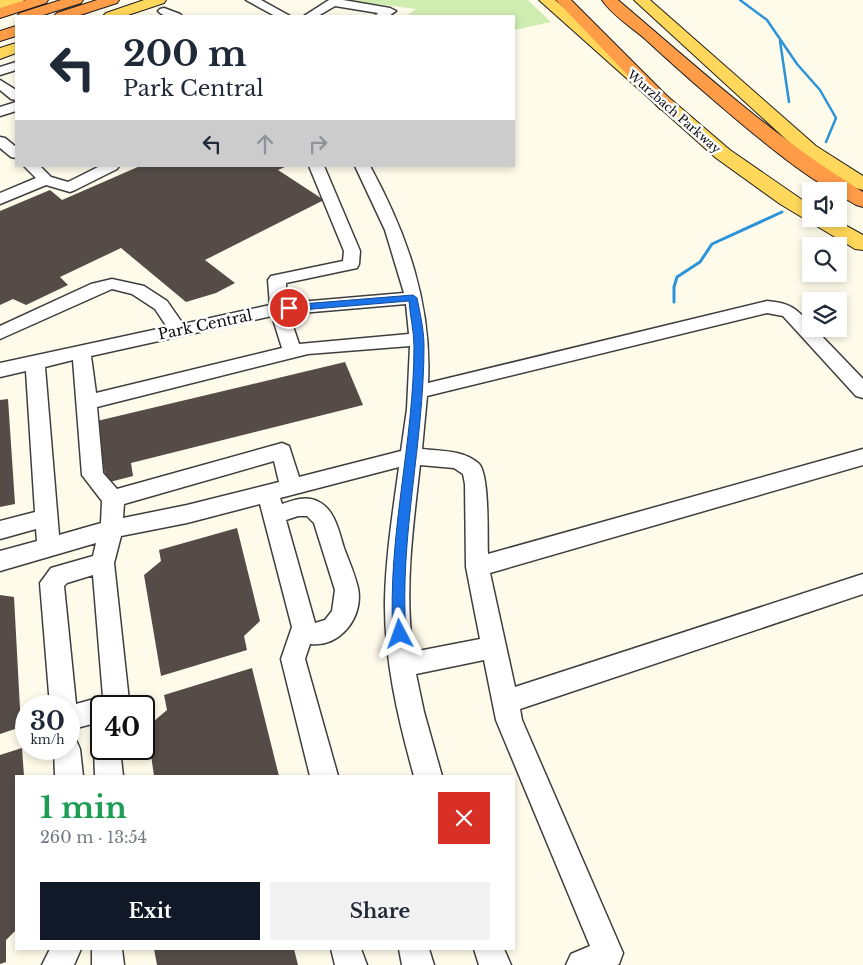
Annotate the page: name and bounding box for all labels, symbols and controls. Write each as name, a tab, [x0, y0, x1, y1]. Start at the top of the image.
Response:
text: 200 m	[123, 32, 247, 75]
icon: left	[40, 35, 105, 100]
street label: Wurzbach Parkway	[624, 66, 724, 156]
text: Park Central	[123, 75, 264, 102]
icon: left	[198, 130, 226, 158]
icon: ahead	[251, 130, 279, 158]
icon: right	[304, 130, 332, 158]
map controls	[802, 182, 847, 337]
button: sound	[802, 182, 847, 227]
button: search	[802, 237, 847, 282]
pin	[268, 287, 310, 329]
button: layers	[802, 292, 847, 337]
icon: arrive	[275, 294, 303, 322]
street label: Park Central	[156, 305, 254, 344]
position arrow	[373, 607, 425, 659]
speed limit sign: 40	[90, 695, 155, 760]
text: 30	[30, 706, 65, 737]
text: km/h	[30, 732, 65, 747]
text: 1 min	[40, 789, 127, 826]
button: close	[438, 792, 490, 844]
text: 260 m · 13:54	[40, 827, 147, 847]
button: Exit	[40, 882, 260, 940]
button: Share	[270, 882, 490, 940]

